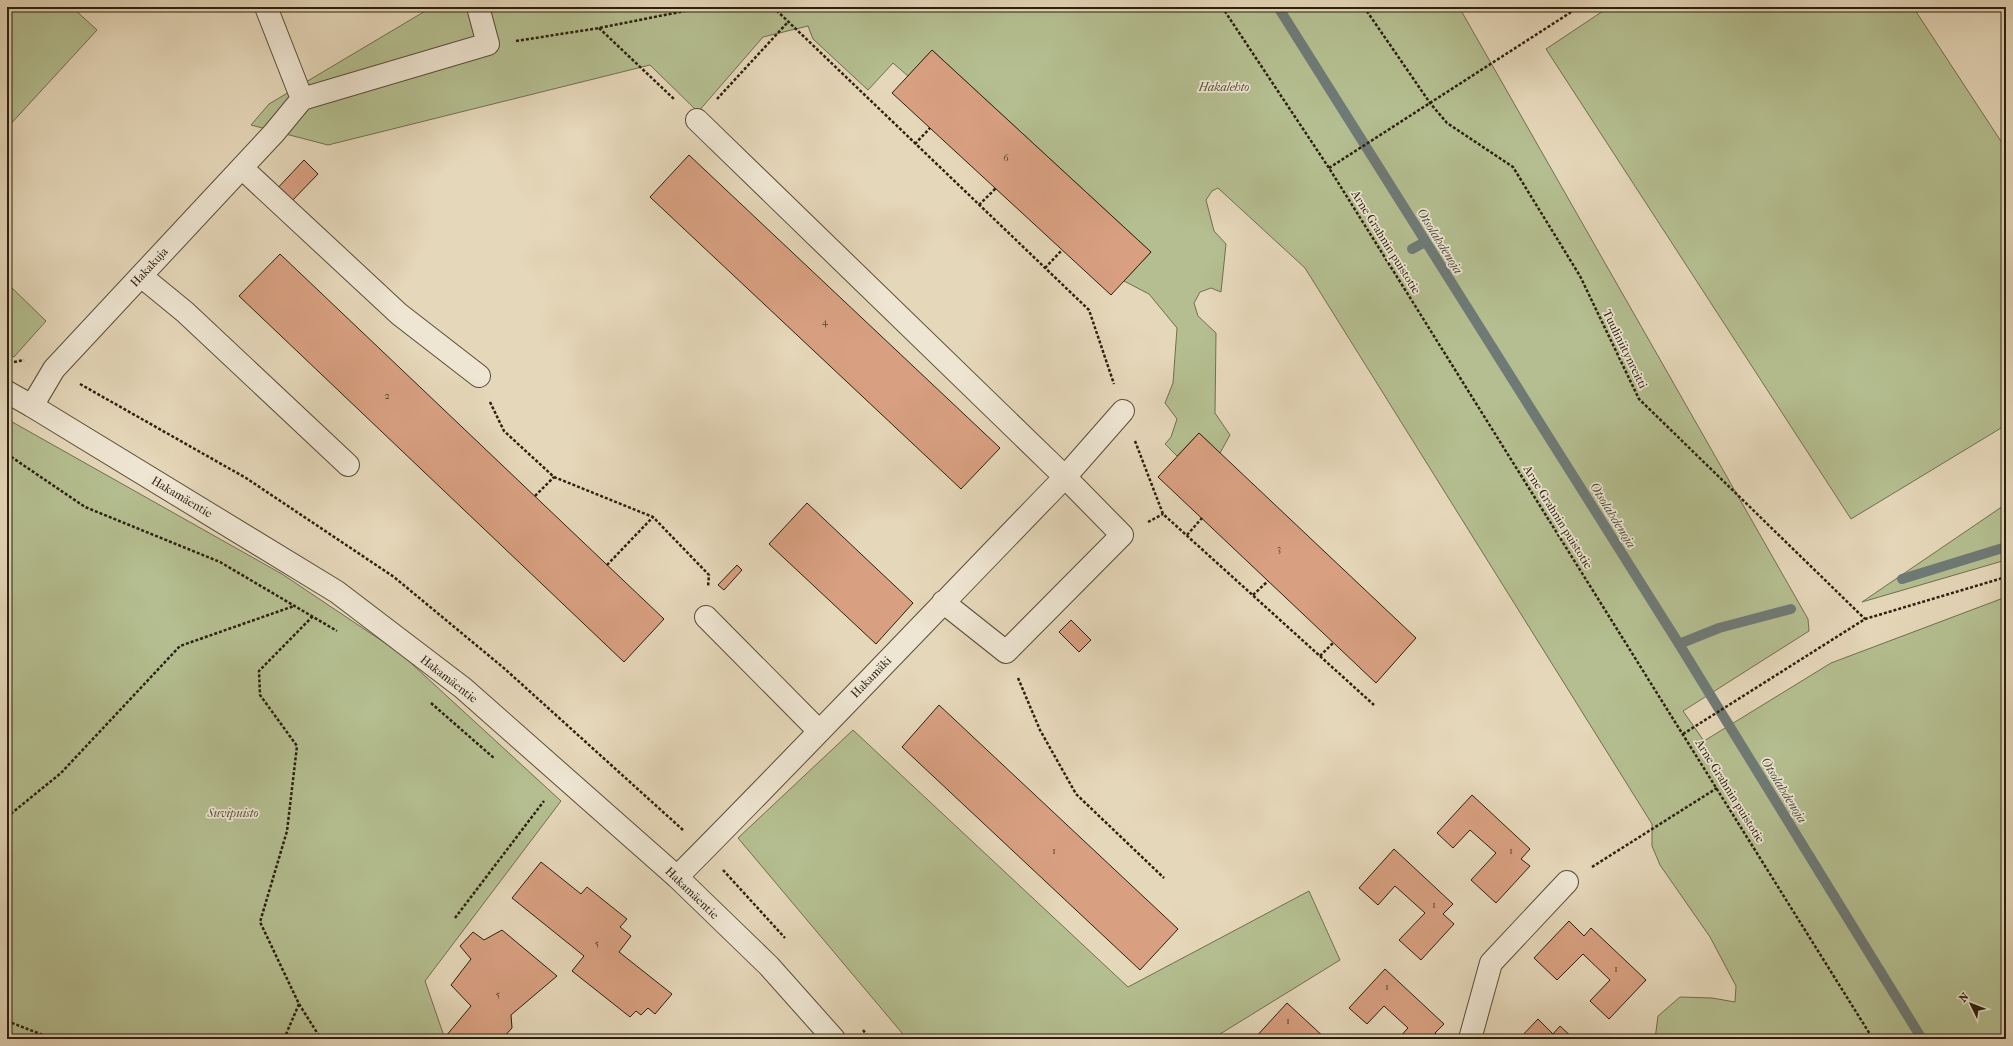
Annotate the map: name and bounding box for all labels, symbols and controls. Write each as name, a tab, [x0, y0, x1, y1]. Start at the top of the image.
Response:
park label: Hakalehto	[1198, 80, 1249, 94]
house number: 6	[1003, 152, 1009, 164]
street label: Arne Grahnin puistotie	[1348, 187, 1424, 296]
water label: Otsolahdenoja	[1414, 205, 1466, 277]
street label: Hakakuja	[127, 244, 171, 289]
street label: Tuuliniitynreitti	[1600, 307, 1650, 391]
house number: 4	[822, 316, 829, 328]
house number: 2	[384, 390, 390, 402]
street label: Arne Grahnin puistotie	[1520, 462, 1596, 571]
street label: Hakamäentie	[149, 473, 215, 521]
water label: Otsolahdenoja	[1587, 479, 1639, 551]
house number: 3	[1277, 543, 1281, 555]
street label: Hakamäentie	[418, 652, 480, 706]
street label: Hakamäki	[848, 653, 894, 701]
street label: Arne Grahnin puistotie	[1692, 736, 1768, 845]
water label: Otsolahdenoja	[1758, 754, 1810, 826]
park label: Suvipuisto	[206, 806, 259, 820]
house number: 1	[1052, 845, 1056, 857]
house number: 1	[1509, 845, 1513, 857]
street label: Hakamäentie	[662, 864, 722, 922]
house number: 1	[1432, 899, 1436, 911]
house number: 5	[595, 938, 599, 950]
house number: 1	[1614, 963, 1618, 975]
house number: 1	[1385, 981, 1389, 993]
north arrow	[1951, 984, 1991, 1024]
house number: 5	[496, 989, 500, 1001]
text: N	[1956, 990, 1972, 1005]
house number: 1	[1286, 1015, 1290, 1027]

